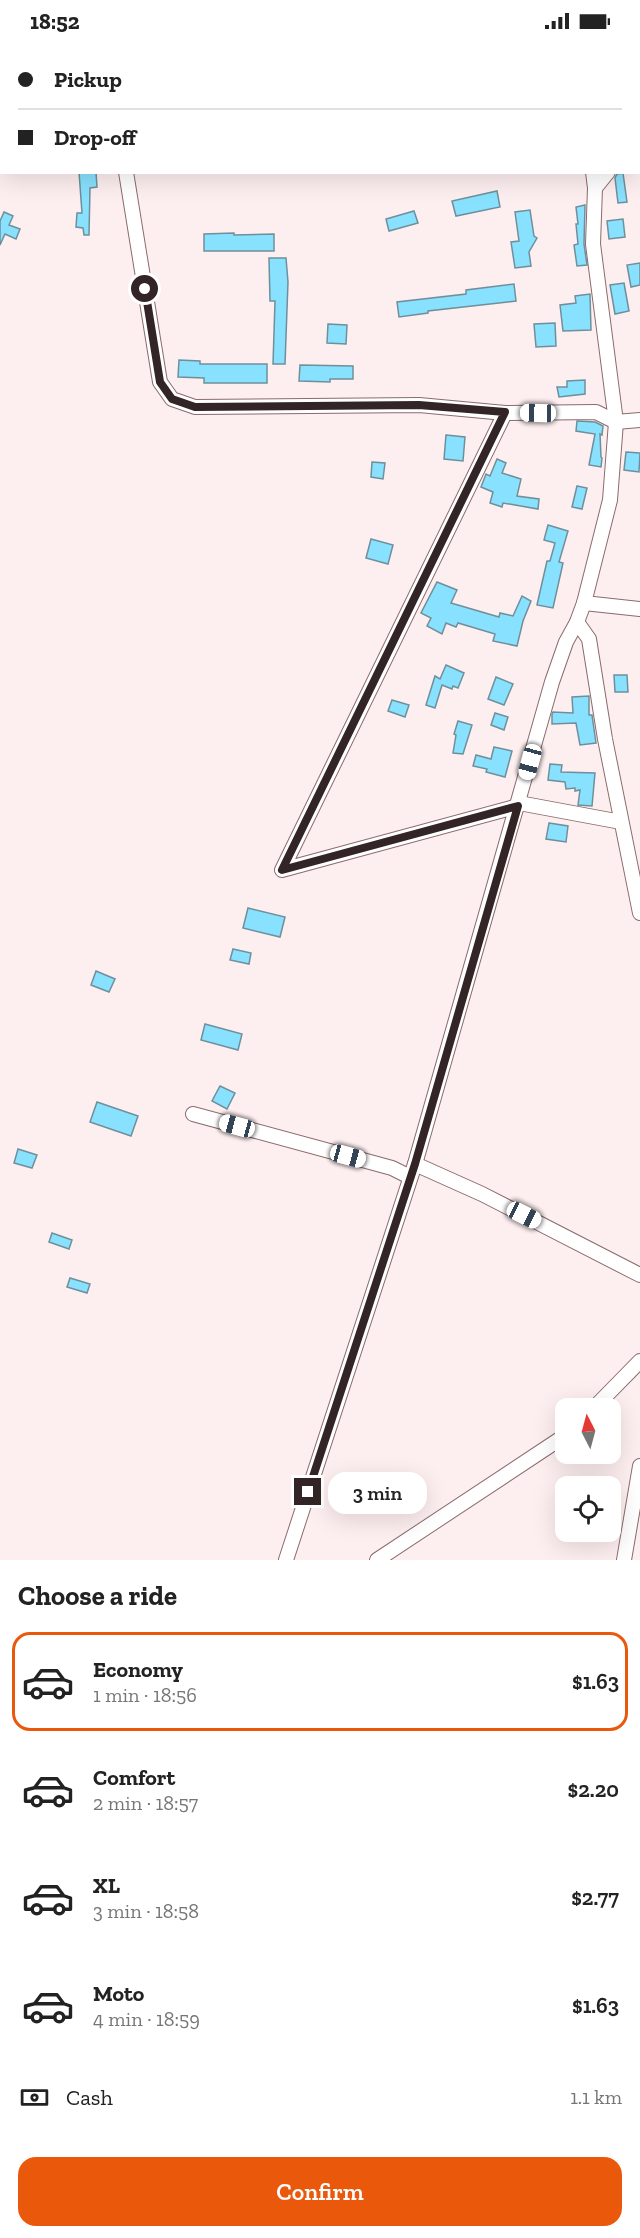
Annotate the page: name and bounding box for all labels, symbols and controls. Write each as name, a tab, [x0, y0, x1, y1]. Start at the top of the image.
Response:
text: 18:52	[30, 8, 80, 35]
text: Pickup	[54, 66, 122, 93]
text: Drop-off	[54, 124, 136, 151]
route start	[131, 275, 158, 302]
car	[520, 404, 556, 422]
car	[517, 742, 543, 782]
car	[217, 1113, 257, 1139]
car	[328, 1143, 368, 1169]
car	[504, 1199, 544, 1231]
north arrow	[555, 1398, 621, 1464]
map controls	[555, 1398, 621, 1542]
callout: 3 min	[329, 1471, 428, 1513]
button: locate	[555, 1476, 621, 1542]
route end	[294, 1478, 321, 1505]
text: 3 min	[353, 1481, 402, 1505]
text: Choose a ride	[18, 1580, 177, 1612]
icon: car	[21, 1655, 75, 1709]
text: Economy	[93, 1656, 183, 1683]
text: $1.63	[572, 1668, 619, 1695]
text: 1 min · 18:56	[93, 1683, 197, 1707]
icon: car	[21, 1763, 75, 1817]
text: Comfort	[93, 1764, 175, 1791]
text: $2.20	[568, 1776, 619, 1803]
text: 2 min · 18:57	[93, 1791, 198, 1815]
icon: car	[21, 1871, 75, 1925]
text: XL	[93, 1872, 120, 1899]
text: $2.77	[571, 1884, 619, 1911]
text: 3 min · 18:58	[93, 1899, 199, 1923]
icon: car	[21, 1979, 75, 2033]
text: Moto	[93, 1980, 144, 2007]
text: $1.63	[572, 1992, 619, 2019]
text: 4 min · 18:59	[93, 2007, 200, 2031]
icon: cash	[18, 2081, 51, 2114]
text: Cash	[66, 2084, 113, 2111]
text: 1.1 km	[570, 2085, 622, 2109]
button: Confirm	[18, 2157, 622, 2226]

